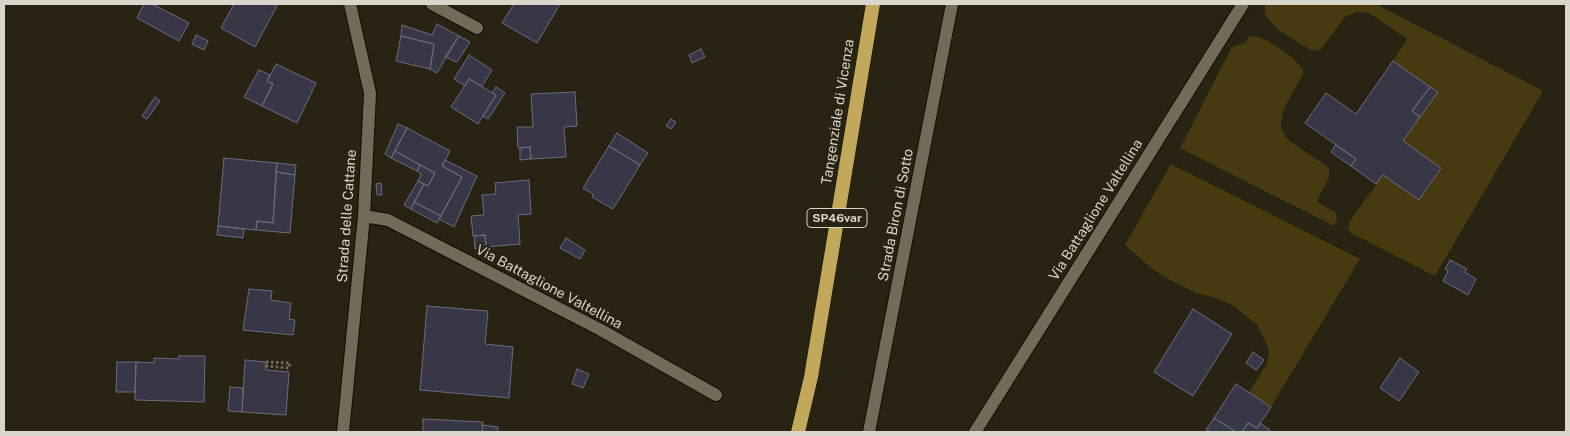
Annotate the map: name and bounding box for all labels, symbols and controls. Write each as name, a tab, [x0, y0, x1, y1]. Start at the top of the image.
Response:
street label: Tangenziale di Vicenza	[818, 38, 858, 186]
street label: Via Battaglione Valtellina	[1046, 136, 1146, 284]
street label: Strada Biron di Sotto	[875, 147, 917, 283]
street label: Strada delle Cattane	[334, 149, 360, 283]
road number: SP46var	[807, 208, 867, 228]
street label: Via Battaglione Valtellina	[473, 241, 625, 333]

